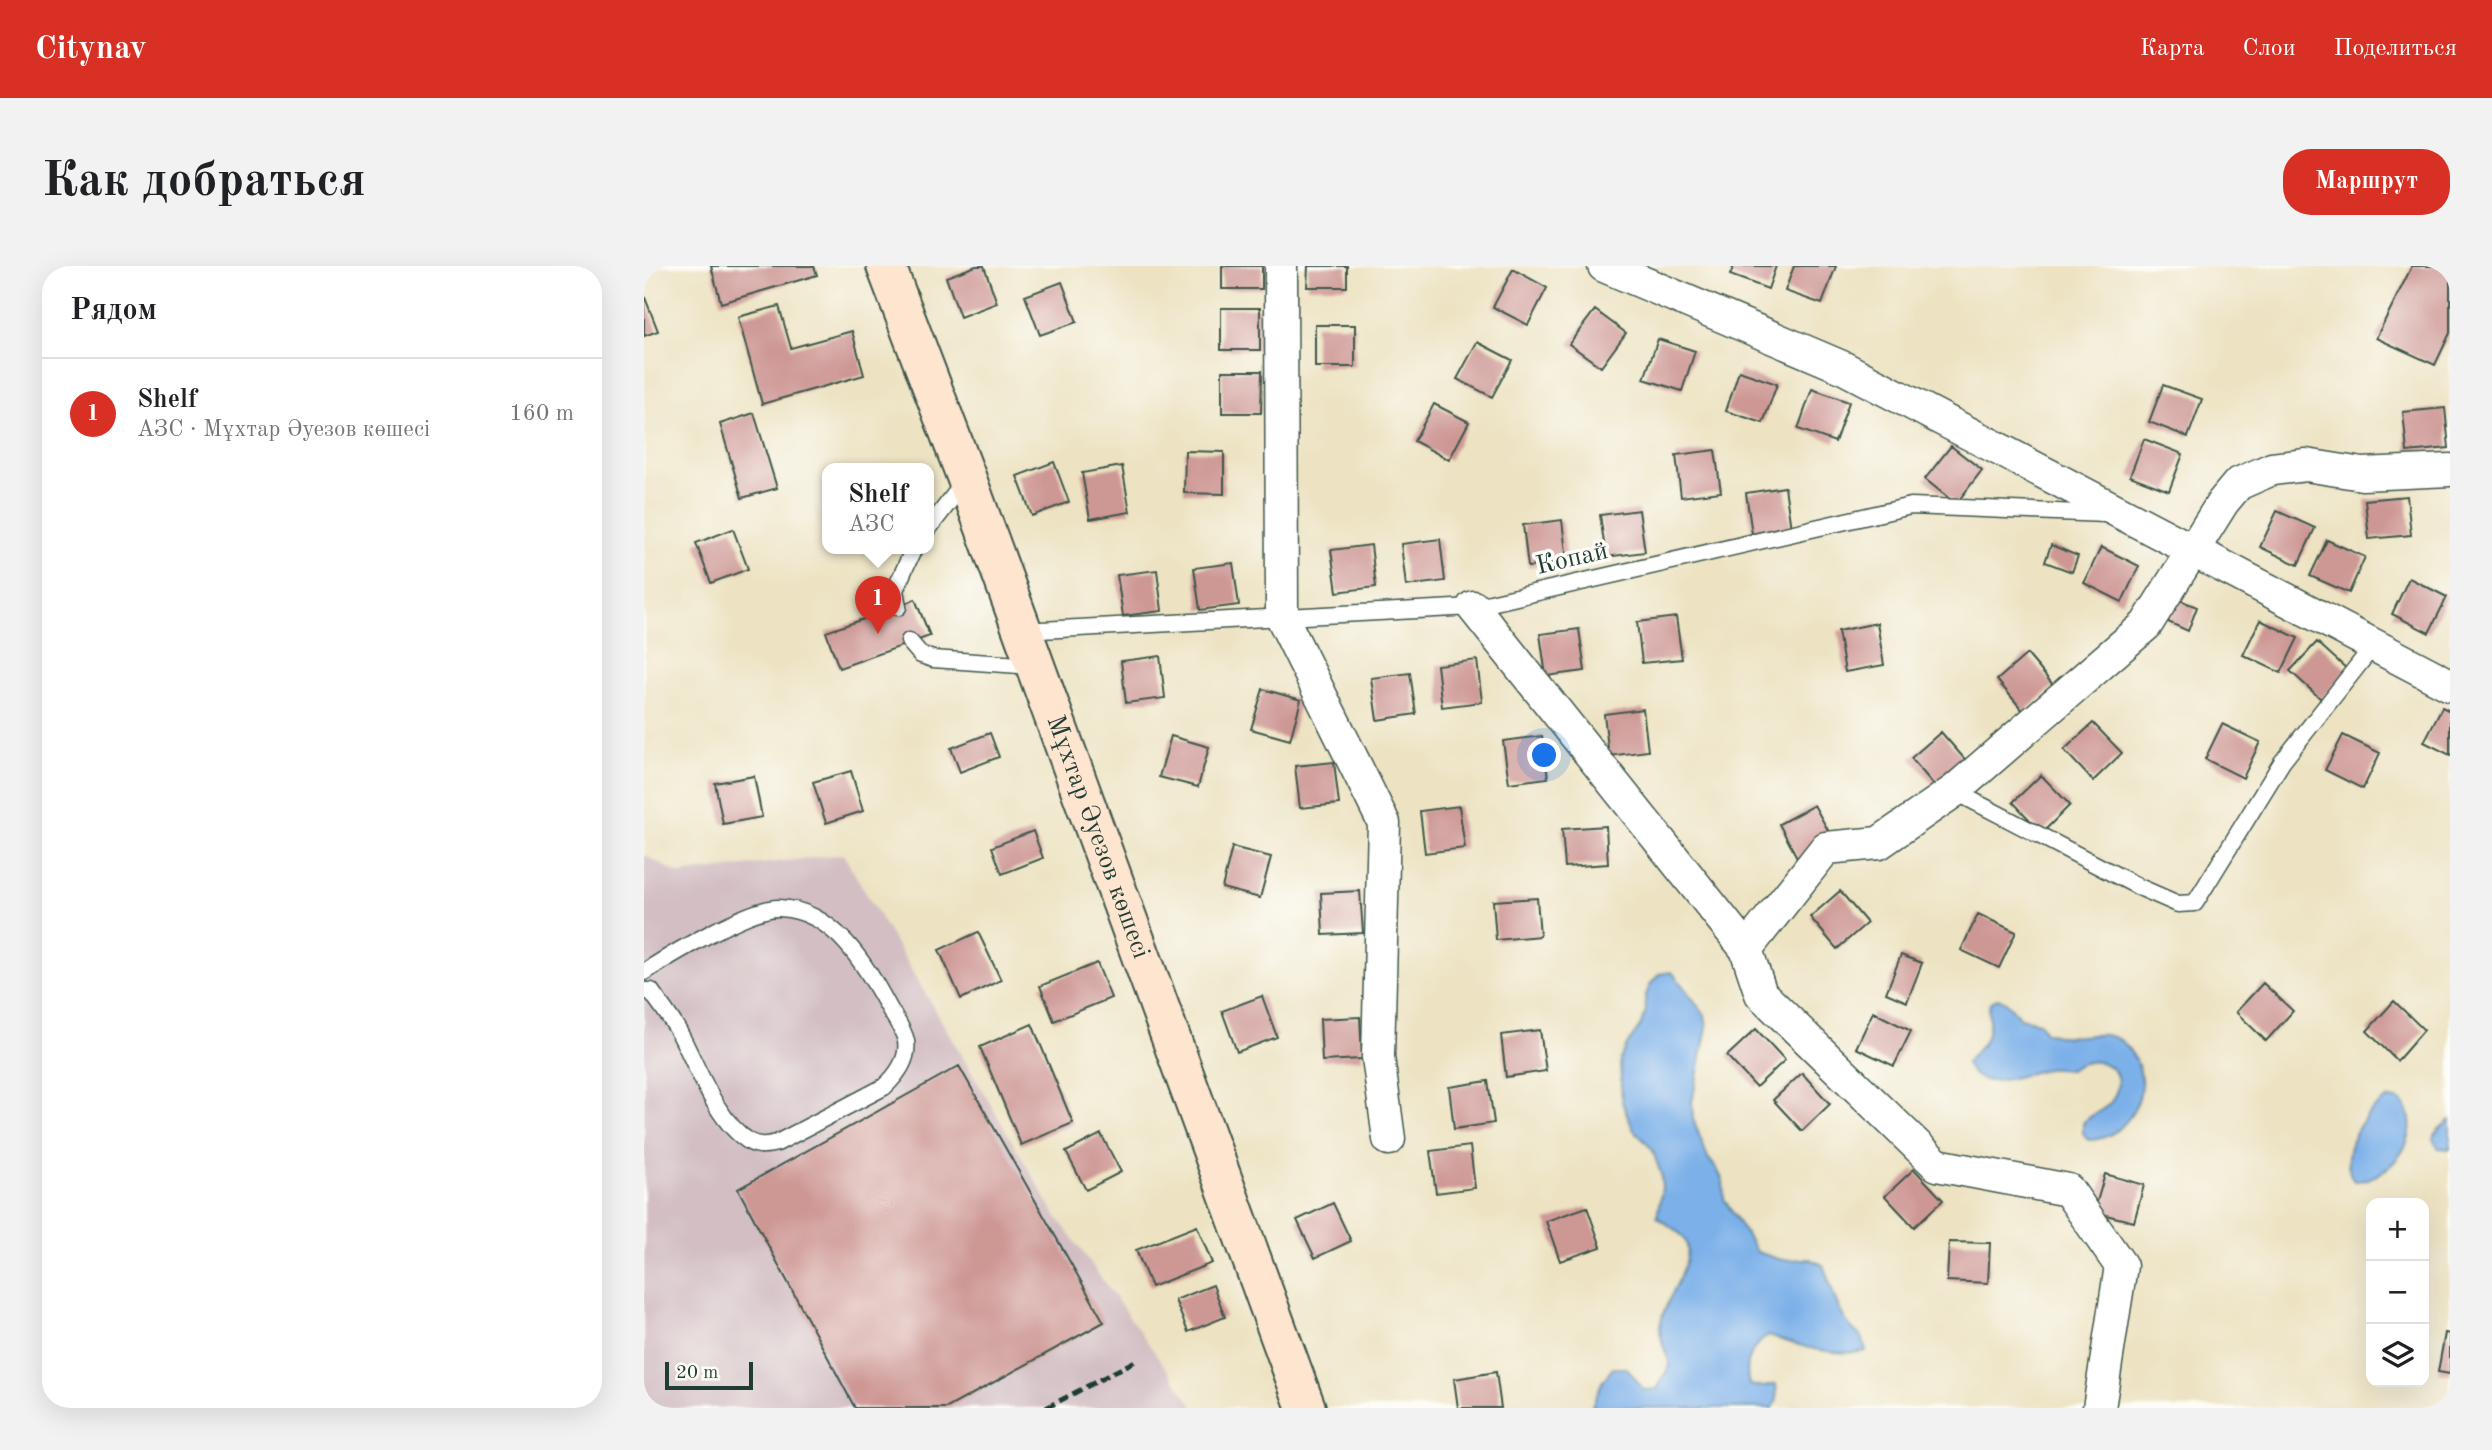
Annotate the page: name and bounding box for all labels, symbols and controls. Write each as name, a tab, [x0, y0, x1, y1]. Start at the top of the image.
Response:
text: Citynav	[35, 33, 147, 66]
text: Карта	[2140, 37, 2205, 61]
text: Слои	[2243, 37, 2296, 61]
text: Поделиться	[2334, 37, 2457, 61]
button: Маршрут	[2283, 149, 2450, 215]
text: Как добраться	[42, 158, 366, 207]
text: Рядом	[70, 296, 157, 326]
text: Shelf	[137, 387, 197, 413]
text: 1	[86, 402, 100, 425]
text: 160 m	[509, 402, 574, 425]
text: АЗС · Мұхтар Әуезов көшесі	[137, 418, 430, 441]
popup	[822, 463, 934, 554]
text: Shelf	[848, 482, 908, 508]
text: АЗС	[848, 513, 895, 536]
street label: Копай	[1534, 538, 1610, 580]
pin: 1	[855, 576, 901, 634]
street label: Мұхтар Әуезов көшесі	[1041, 712, 1154, 962]
your location	[1527, 738, 1561, 772]
map controls	[2366, 1198, 2429, 1387]
button: +	[2366, 1198, 2429, 1261]
button: −	[2366, 1261, 2429, 1324]
button: layers	[2366, 1324, 2429, 1387]
scale bar	[665, 1359, 752, 1391]
text: 20 m	[676, 1364, 718, 1383]

